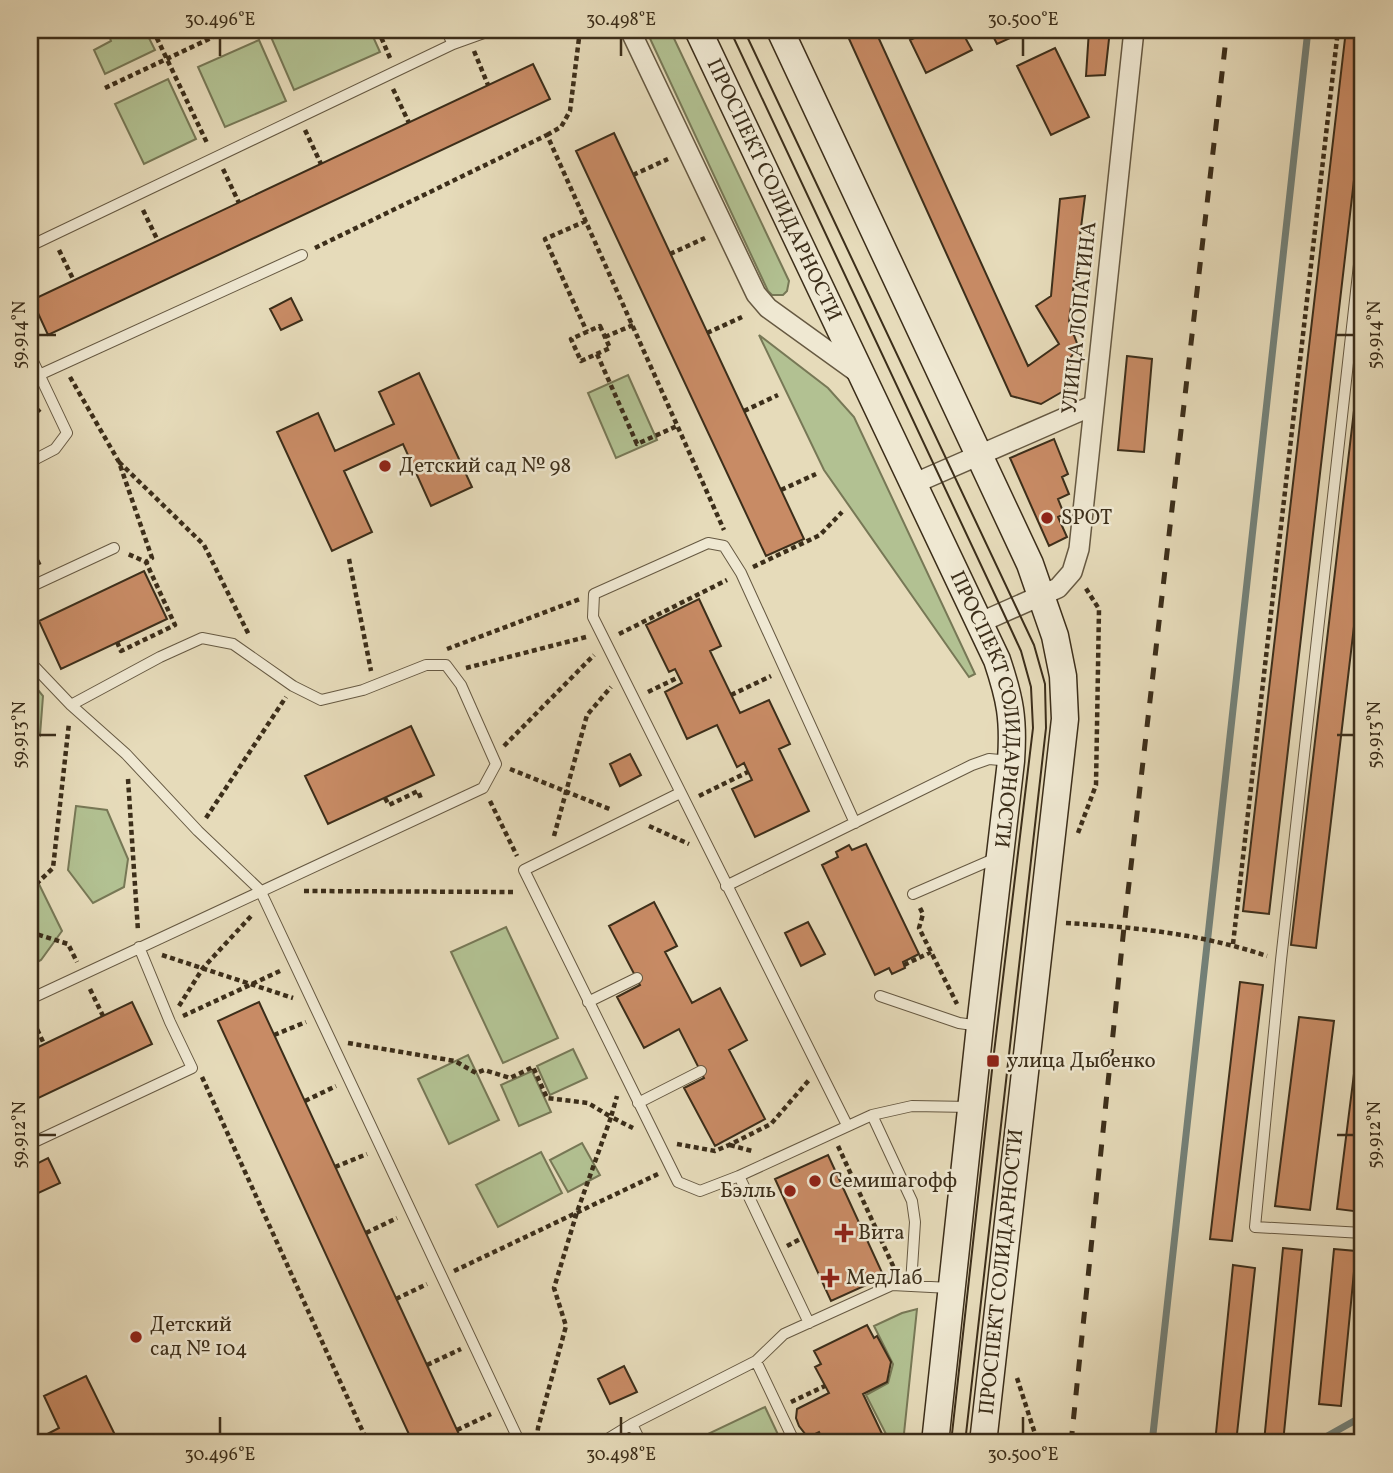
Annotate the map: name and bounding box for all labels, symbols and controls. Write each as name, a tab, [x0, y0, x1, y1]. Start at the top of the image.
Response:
text: 30.496°E	[185, 8, 256, 33]
text: 30.498°E	[586, 8, 656, 33]
text: 30.500°E	[987, 8, 1059, 33]
street label: ПРОСПЕКТ СОЛИДАРНОСТИ	[699, 54, 849, 326]
street label: УЛИЦА ЛОПАТИНА	[1055, 220, 1105, 416]
text: 59.914°N	[8, 301, 33, 369]
text: 59.914°N	[1363, 301, 1388, 369]
place label: Детский сад № 98	[399, 452, 571, 481]
marker: Детский сад № 98	[377, 458, 393, 474]
place label: SPOT	[1061, 504, 1112, 533]
marker: SPOT	[1039, 510, 1055, 526]
street label: ПРОСПЕКТ СОЛИДАРНОСТИ	[942, 566, 1027, 850]
text: 59.913°N	[8, 701, 33, 769]
text: 59.913°N	[1363, 701, 1388, 769]
place label: улица Дыбенко	[1007, 1047, 1156, 1076]
marker: улица Дыбенко	[985, 1053, 1001, 1069]
text: 59.912°N	[8, 1101, 33, 1169]
text: 59.912°N	[1363, 1101, 1388, 1169]
street label: ПРОСПЕКТ СОЛИДАРНОСТИ	[973, 1128, 1031, 1416]
place label: Семишагофф	[829, 1167, 957, 1196]
marker: Семишагофф	[807, 1173, 823, 1189]
place label: Бэлль	[720, 1177, 776, 1206]
marker: Бэлль	[782, 1183, 798, 1199]
place label: Вита	[858, 1219, 905, 1248]
marker: Вита	[836, 1225, 852, 1241]
place label: МедЛаб	[846, 1264, 923, 1293]
marker: МедЛаб	[820, 1268, 840, 1288]
place label: Детский сад № 104	[150, 1311, 247, 1364]
marker: Детский сад № 104	[128, 1329, 144, 1345]
text: 30.496°E	[185, 1443, 256, 1468]
text: 30.498°E	[586, 1443, 656, 1468]
text: 30.500°E	[987, 1443, 1059, 1468]

